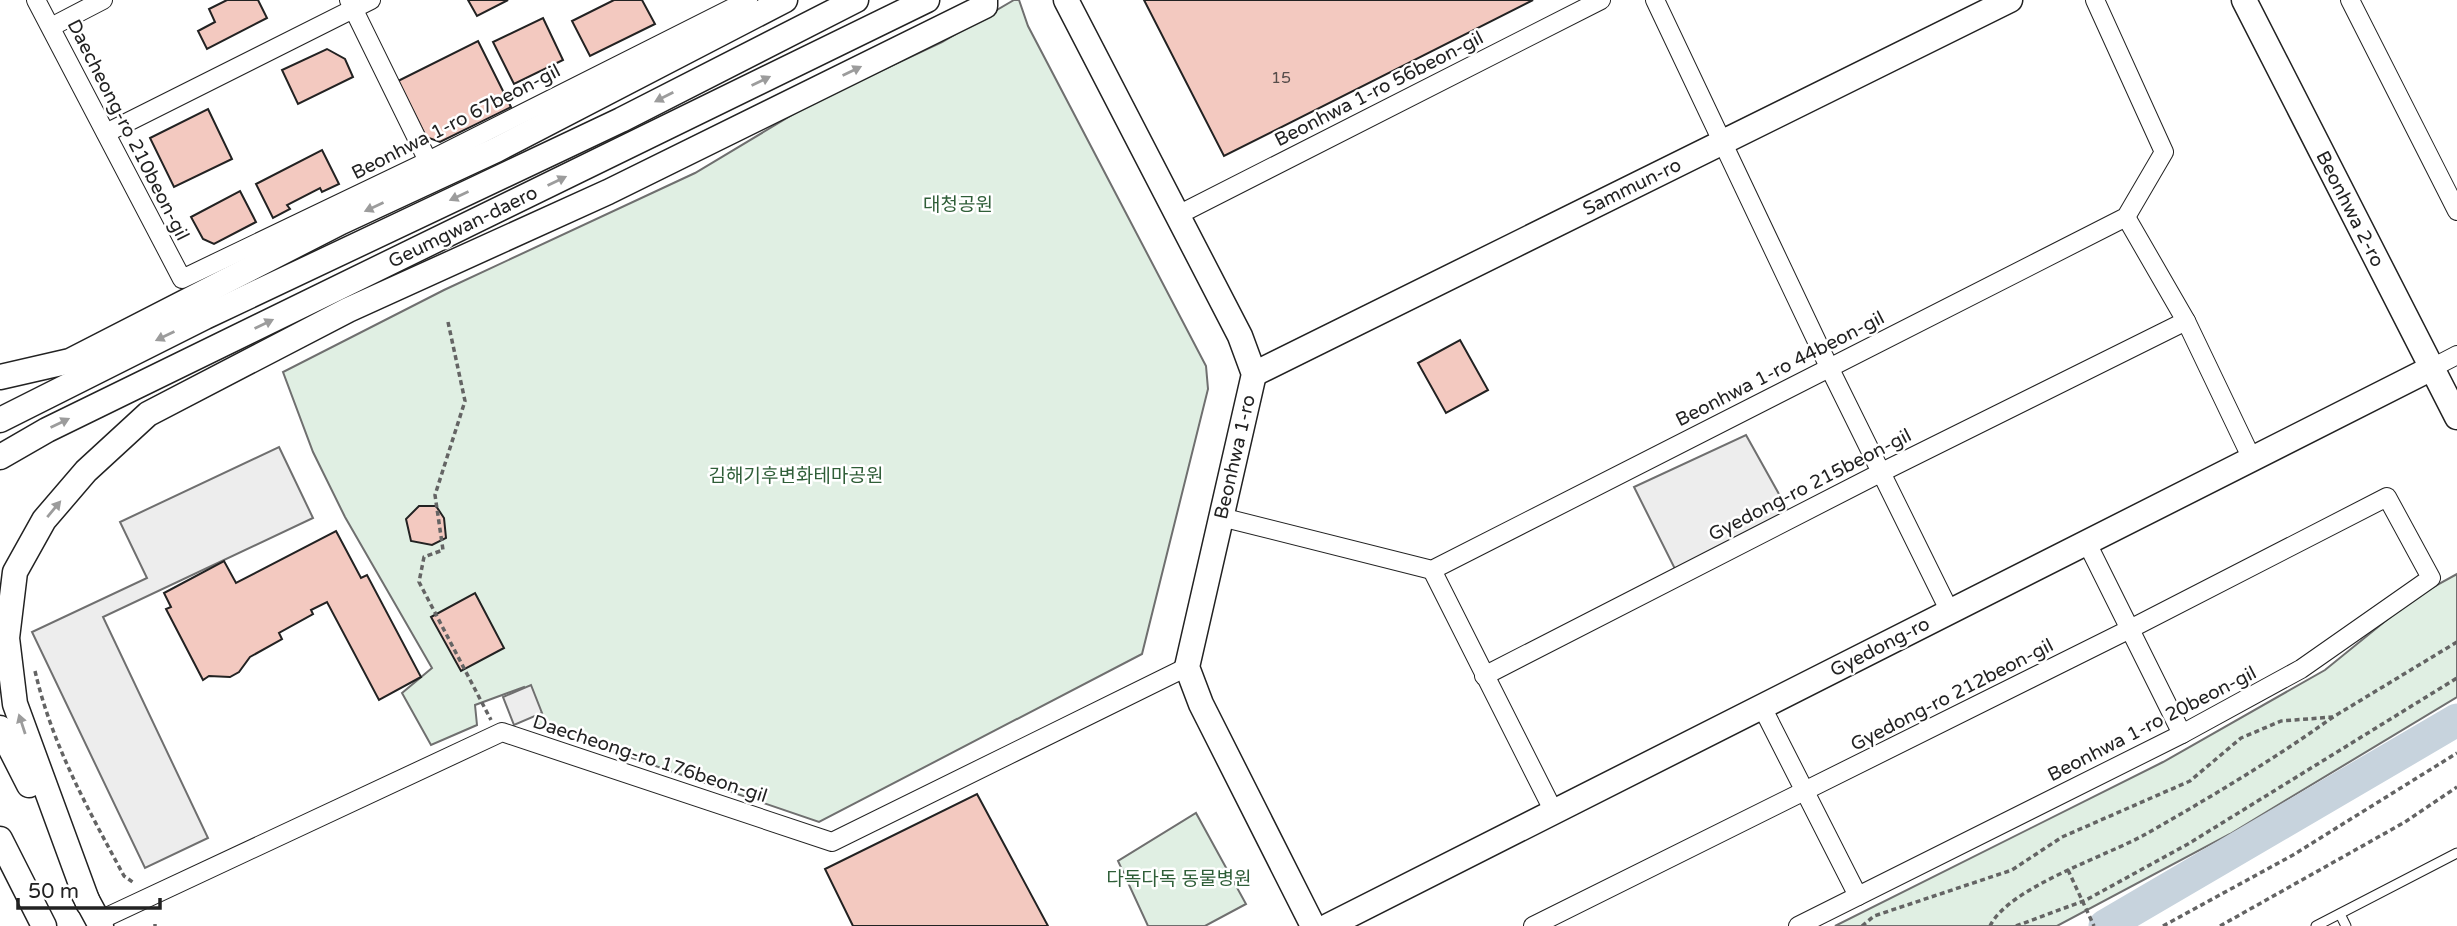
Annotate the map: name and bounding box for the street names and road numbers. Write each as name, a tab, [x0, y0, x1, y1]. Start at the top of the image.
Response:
street label: Daecheong-ro 210beon-gil	[63, 16, 193, 244]
street label: Beonhwa 1-ro 56beon-gil	[1271, 27, 1487, 151]
street label: Beonhwa 1-ro 67beon-gil	[348, 60, 564, 184]
street label: Beonhwa 2-ro	[2311, 147, 2389, 271]
street label: Sammun-ro	[1579, 154, 1685, 220]
street label: Geumgwan-daero	[385, 181, 541, 273]
street label: Beonhwa 1-ro 44beon-gil	[1672, 307, 1888, 431]
street label: Beonhwa 1-ro	[1210, 393, 1260, 521]
street label: Gyedong-ro 215beon-gil	[1705, 424, 1915, 546]
street label: Gyedong-ro	[1827, 613, 1933, 681]
street label: Gyedong-ro 212beon-gil	[1847, 634, 2057, 756]
street label: Beonhwa 1-ro 20beon-gil	[2044, 662, 2260, 786]
street label: Daecheong-ro 176beon-gil	[530, 711, 770, 807]

